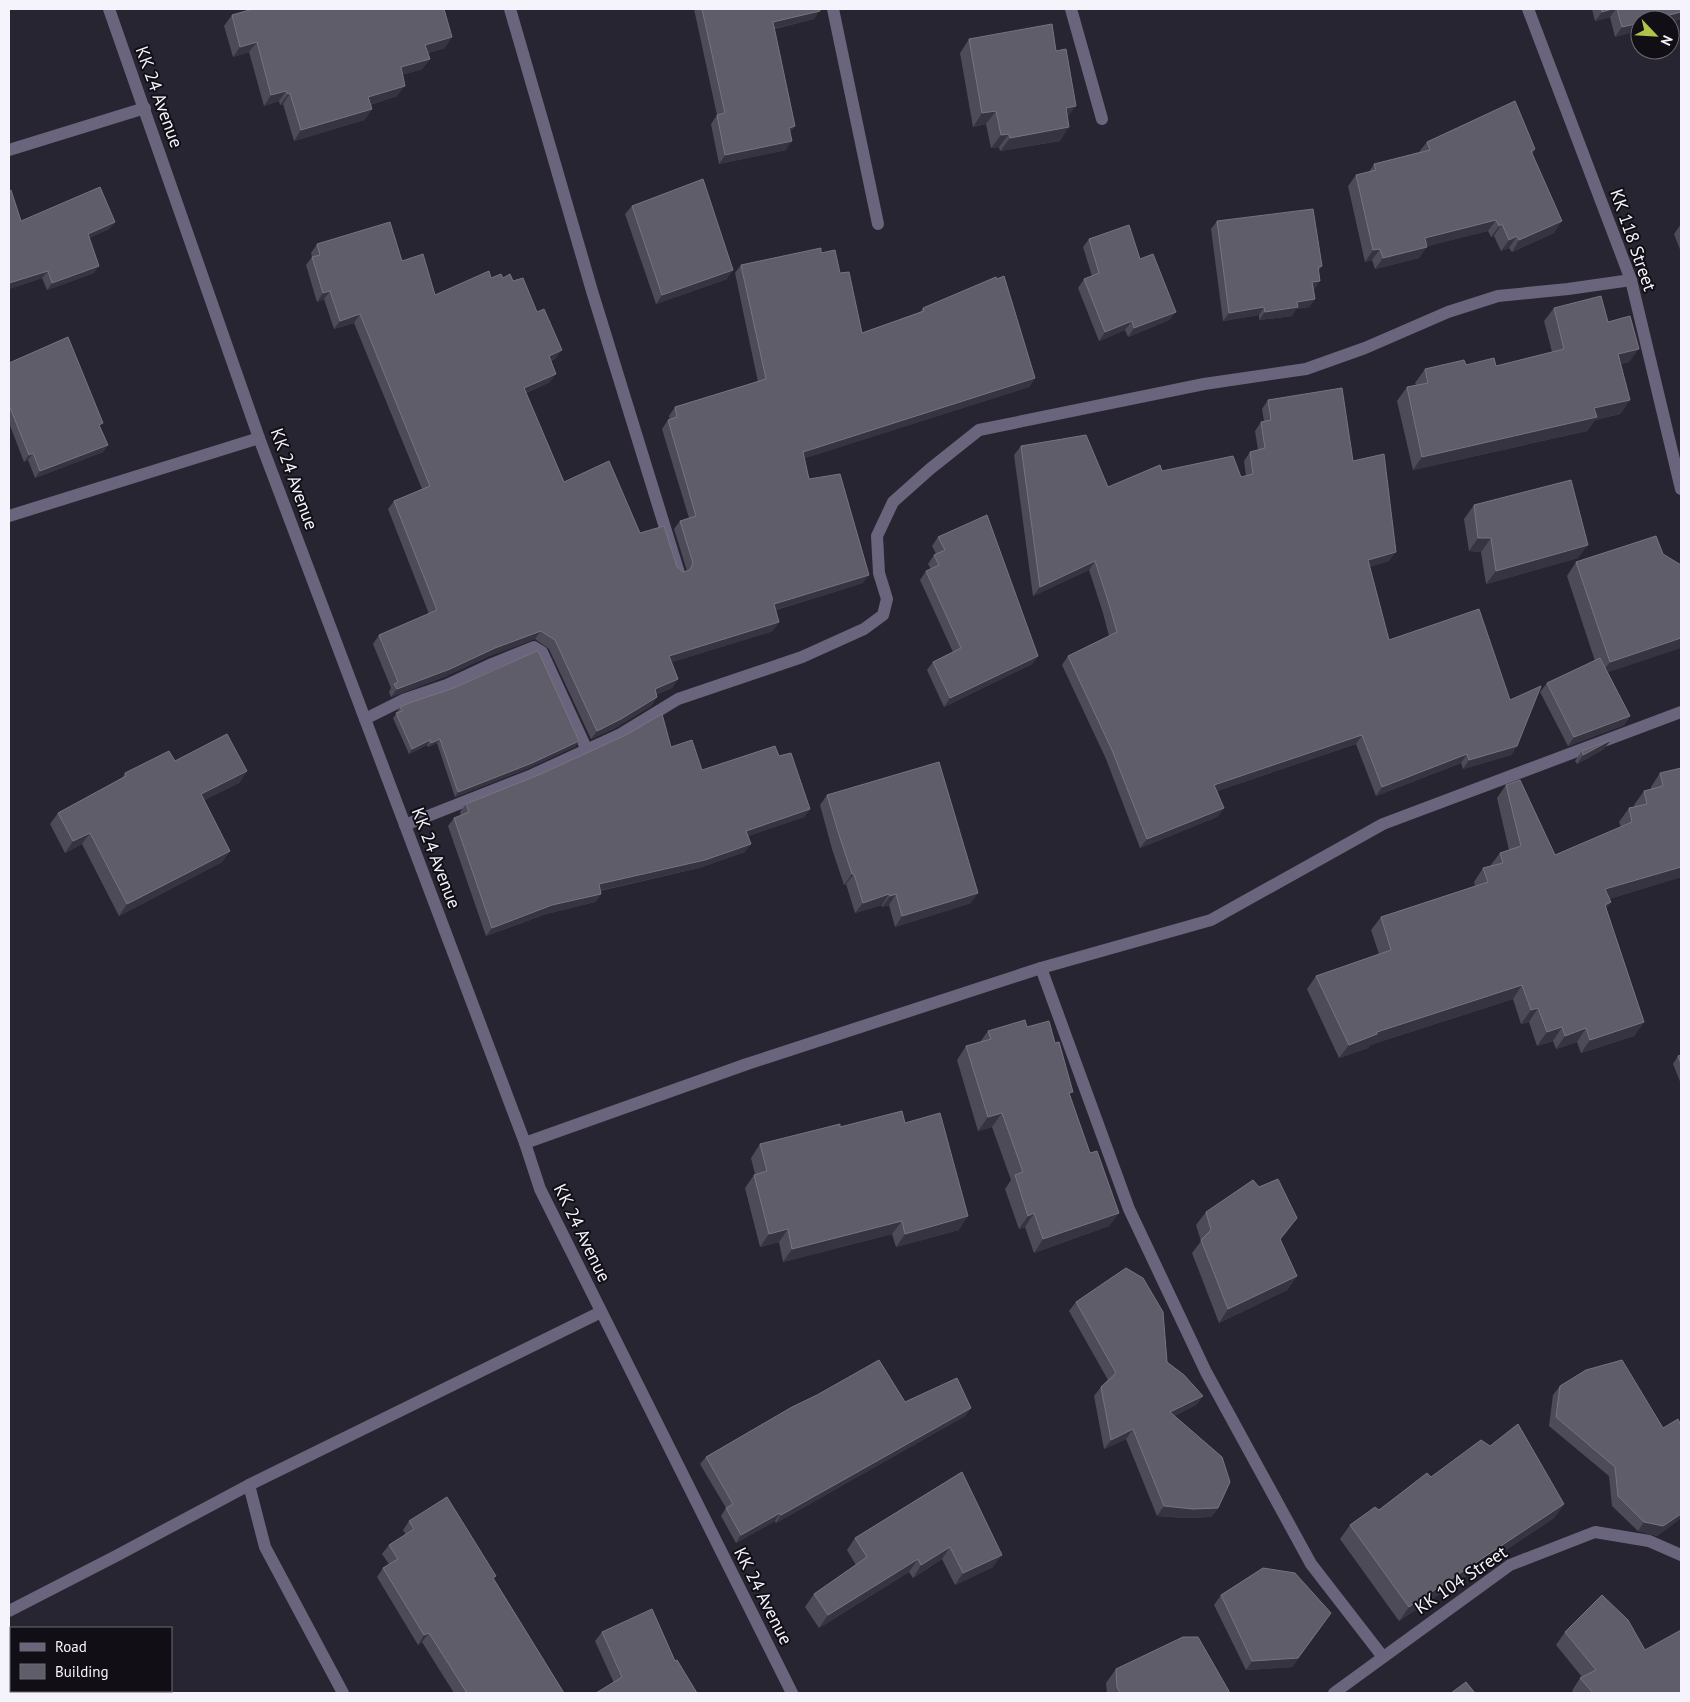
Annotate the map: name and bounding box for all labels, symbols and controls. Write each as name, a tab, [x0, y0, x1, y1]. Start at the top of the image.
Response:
north arrow	[1630, 10, 1680, 60]
text: N	[1657, 33, 1677, 48]
street label: KK 24 Avenue	[130, 43, 188, 151]
street label: KK 118 Street	[1605, 186, 1662, 294]
street label: KK 24 Avenue	[265, 425, 323, 533]
street label: KK 24 Avenue	[407, 804, 466, 912]
street label: KK 24 Avenue	[549, 1180, 616, 1286]
street label: KK 104 Street	[1410, 1540, 1511, 1619]
street label: KK 24 Avenue	[729, 1543, 798, 1648]
legend	[10, 1627, 172, 1692]
text: Road	[55, 1637, 87, 1656]
text: Building	[55, 1662, 109, 1681]

